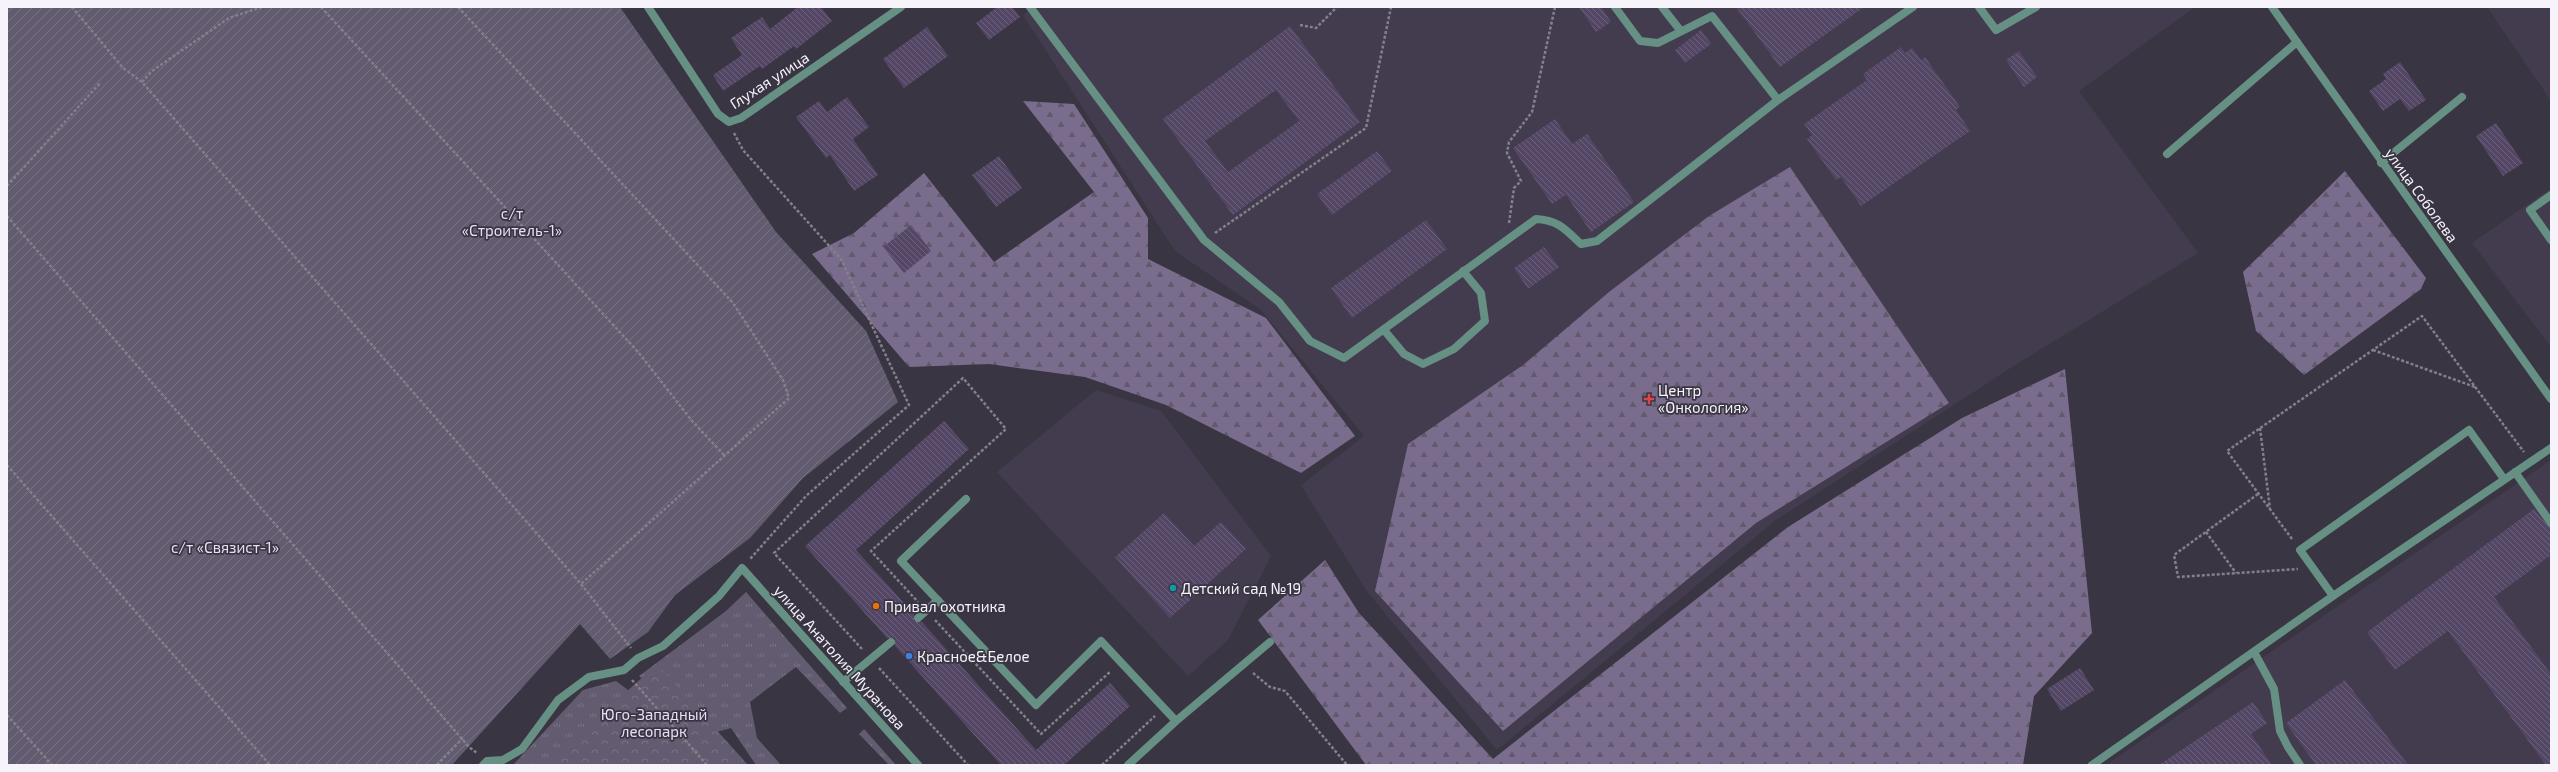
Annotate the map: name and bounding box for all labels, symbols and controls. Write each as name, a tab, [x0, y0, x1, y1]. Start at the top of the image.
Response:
street label: Глухая улица	[726, 48, 813, 113]
street label: улица Соболева	[2381, 144, 2462, 246]
park label: с/т «Строитель-1»	[462, 204, 562, 239]
place label: Центр «Онкология»	[1658, 381, 1749, 416]
marker: Центр «Онкология»	[1643, 393, 1655, 405]
park label: с/т «Связист-1»	[171, 538, 279, 556]
place label: Детский сад №19	[1181, 579, 1301, 597]
street label: улица Анатолия Муранова	[770, 581, 910, 734]
marker: Детский сад №19	[1168, 583, 1178, 593]
place label: Привал охотника	[884, 597, 1006, 615]
marker: Привал охотника	[871, 601, 881, 611]
place label: Красное&Белое	[917, 647, 1030, 665]
marker: Красное&Белое	[904, 651, 914, 661]
park label: Юго-Западный лесопарк	[601, 705, 707, 740]

